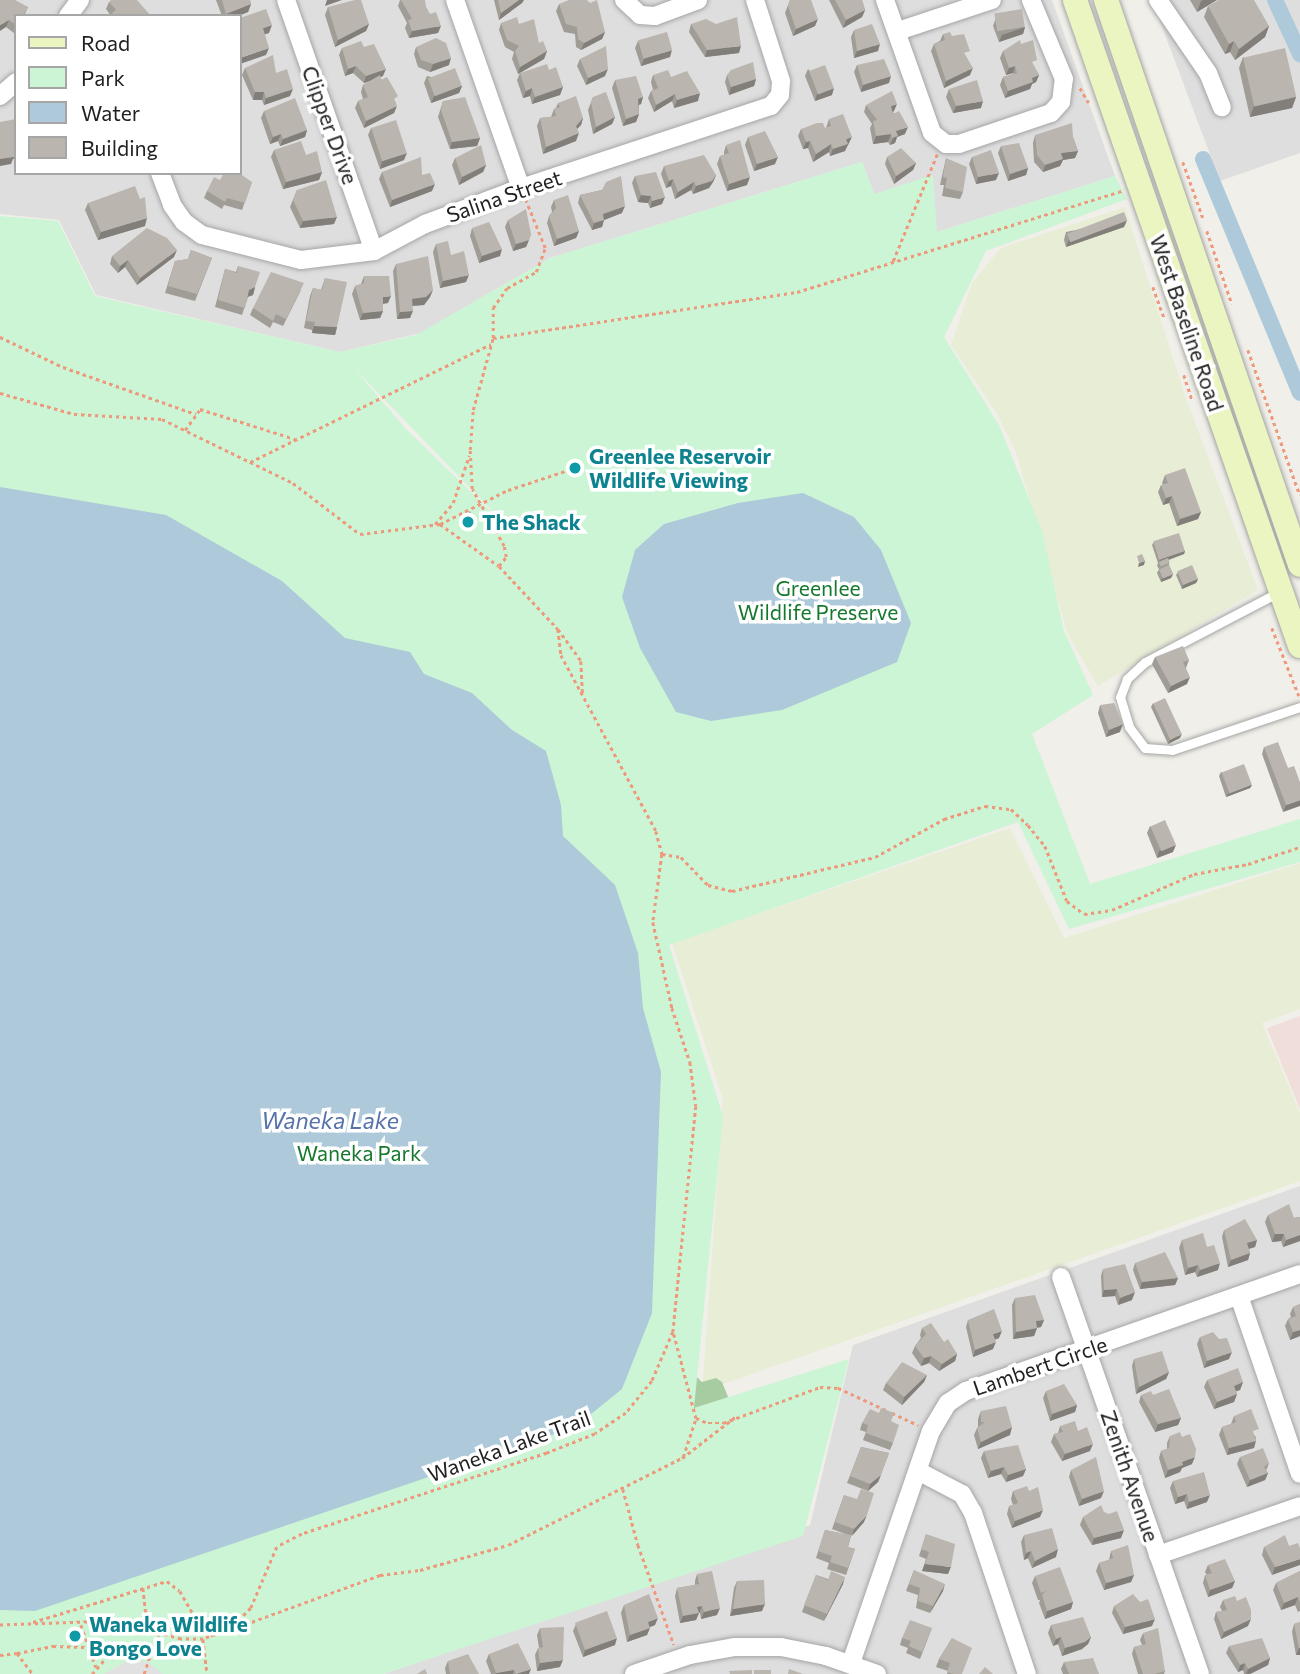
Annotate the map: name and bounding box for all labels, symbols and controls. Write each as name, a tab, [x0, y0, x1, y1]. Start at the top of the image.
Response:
legend	[14, 14, 242, 175]
text: Road	[81, 30, 130, 55]
street label: Clipper Drive	[297, 62, 363, 188]
text: Park	[81, 65, 125, 90]
text: Water	[81, 100, 140, 125]
text: Building	[81, 135, 158, 160]
street label: Salina Street	[443, 164, 565, 228]
street label: West Baseline Road	[1145, 231, 1229, 415]
place label: Greenlee Reservoir Wildlife Viewing	[589, 443, 771, 493]
marker: Greenlee Reservoir Wildlife Viewing	[567, 460, 583, 476]
place label: The Shack	[482, 509, 581, 535]
marker: The Shack	[460, 514, 476, 530]
park label: Greenlee Wildlife Preserve	[738, 575, 898, 625]
water label: Waneka Lake	[261, 1106, 399, 1134]
park label: Waneka Park	[297, 1140, 421, 1166]
street label: Lambert Circle	[969, 1331, 1111, 1401]
street label: Waneka Lake Trail	[424, 1405, 594, 1487]
street label: Zenith Avenue	[1096, 1407, 1164, 1545]
place label: Waneka Wildlife Bongo Love	[89, 1611, 248, 1661]
marker: Waneka Wildlife Bongo Love	[67, 1628, 83, 1644]

